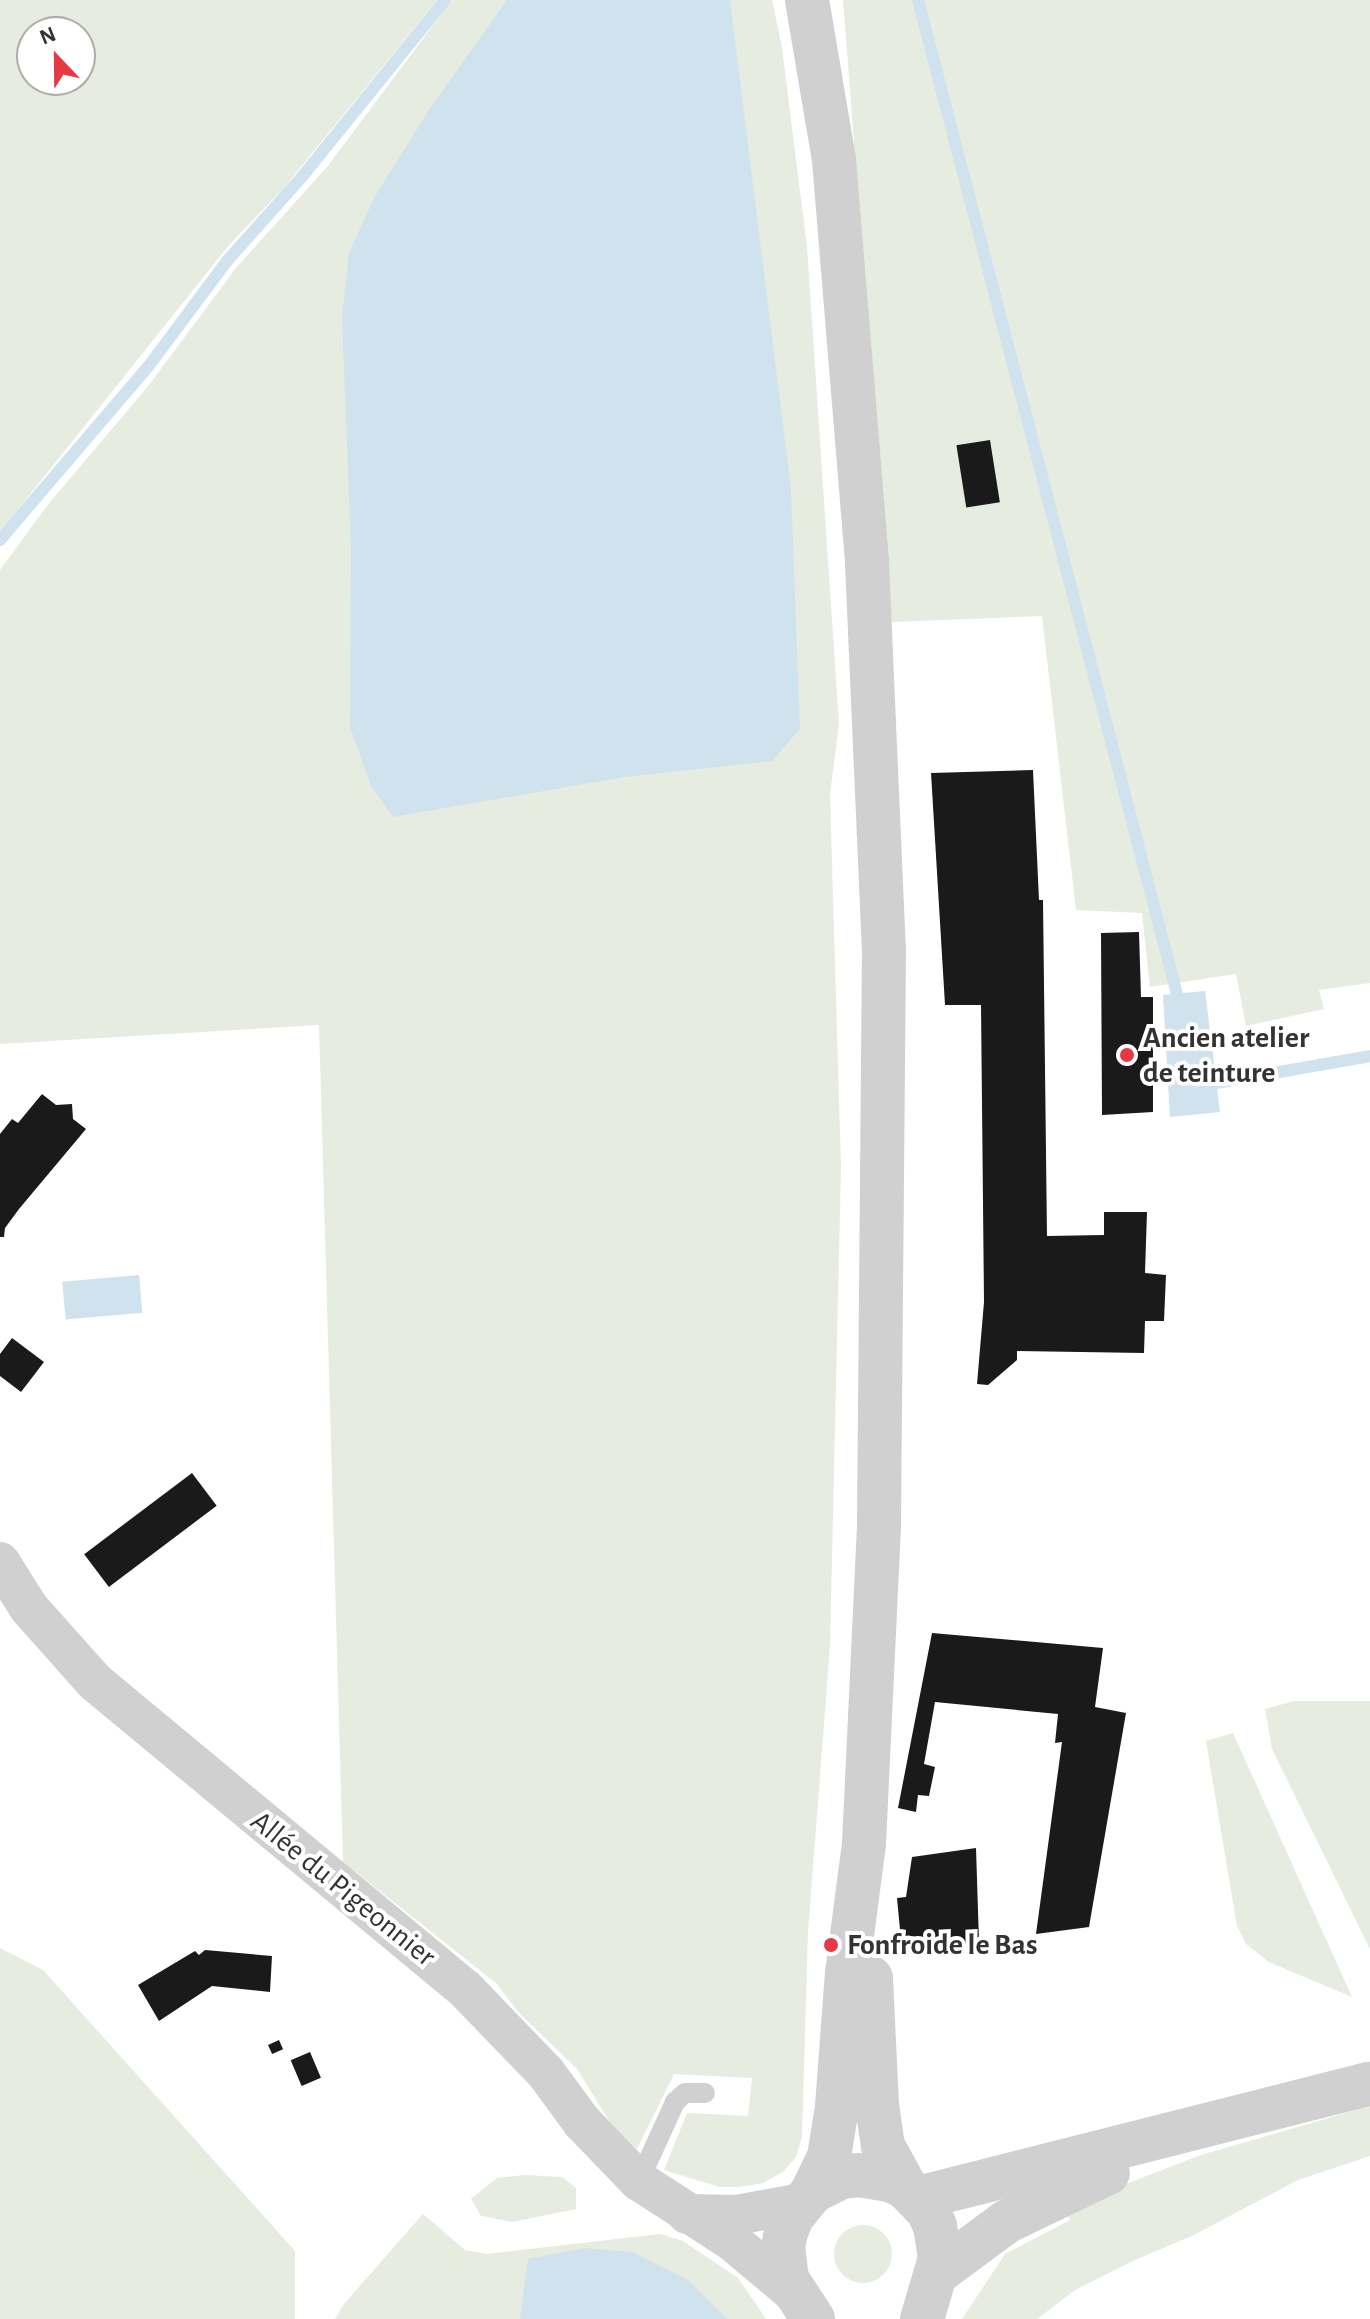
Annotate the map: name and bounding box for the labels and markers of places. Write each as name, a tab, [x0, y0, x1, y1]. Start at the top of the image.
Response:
place label: Ancien atelier de teinture	[1143, 1020, 1309, 1090]
marker: Ancien atelier de teinture	[1118, 1046, 1136, 1064]
place label: Fonfroide le Bas	[847, 1927, 1037, 1963]
marker: Fonfroide le Bas	[822, 1936, 840, 1954]

